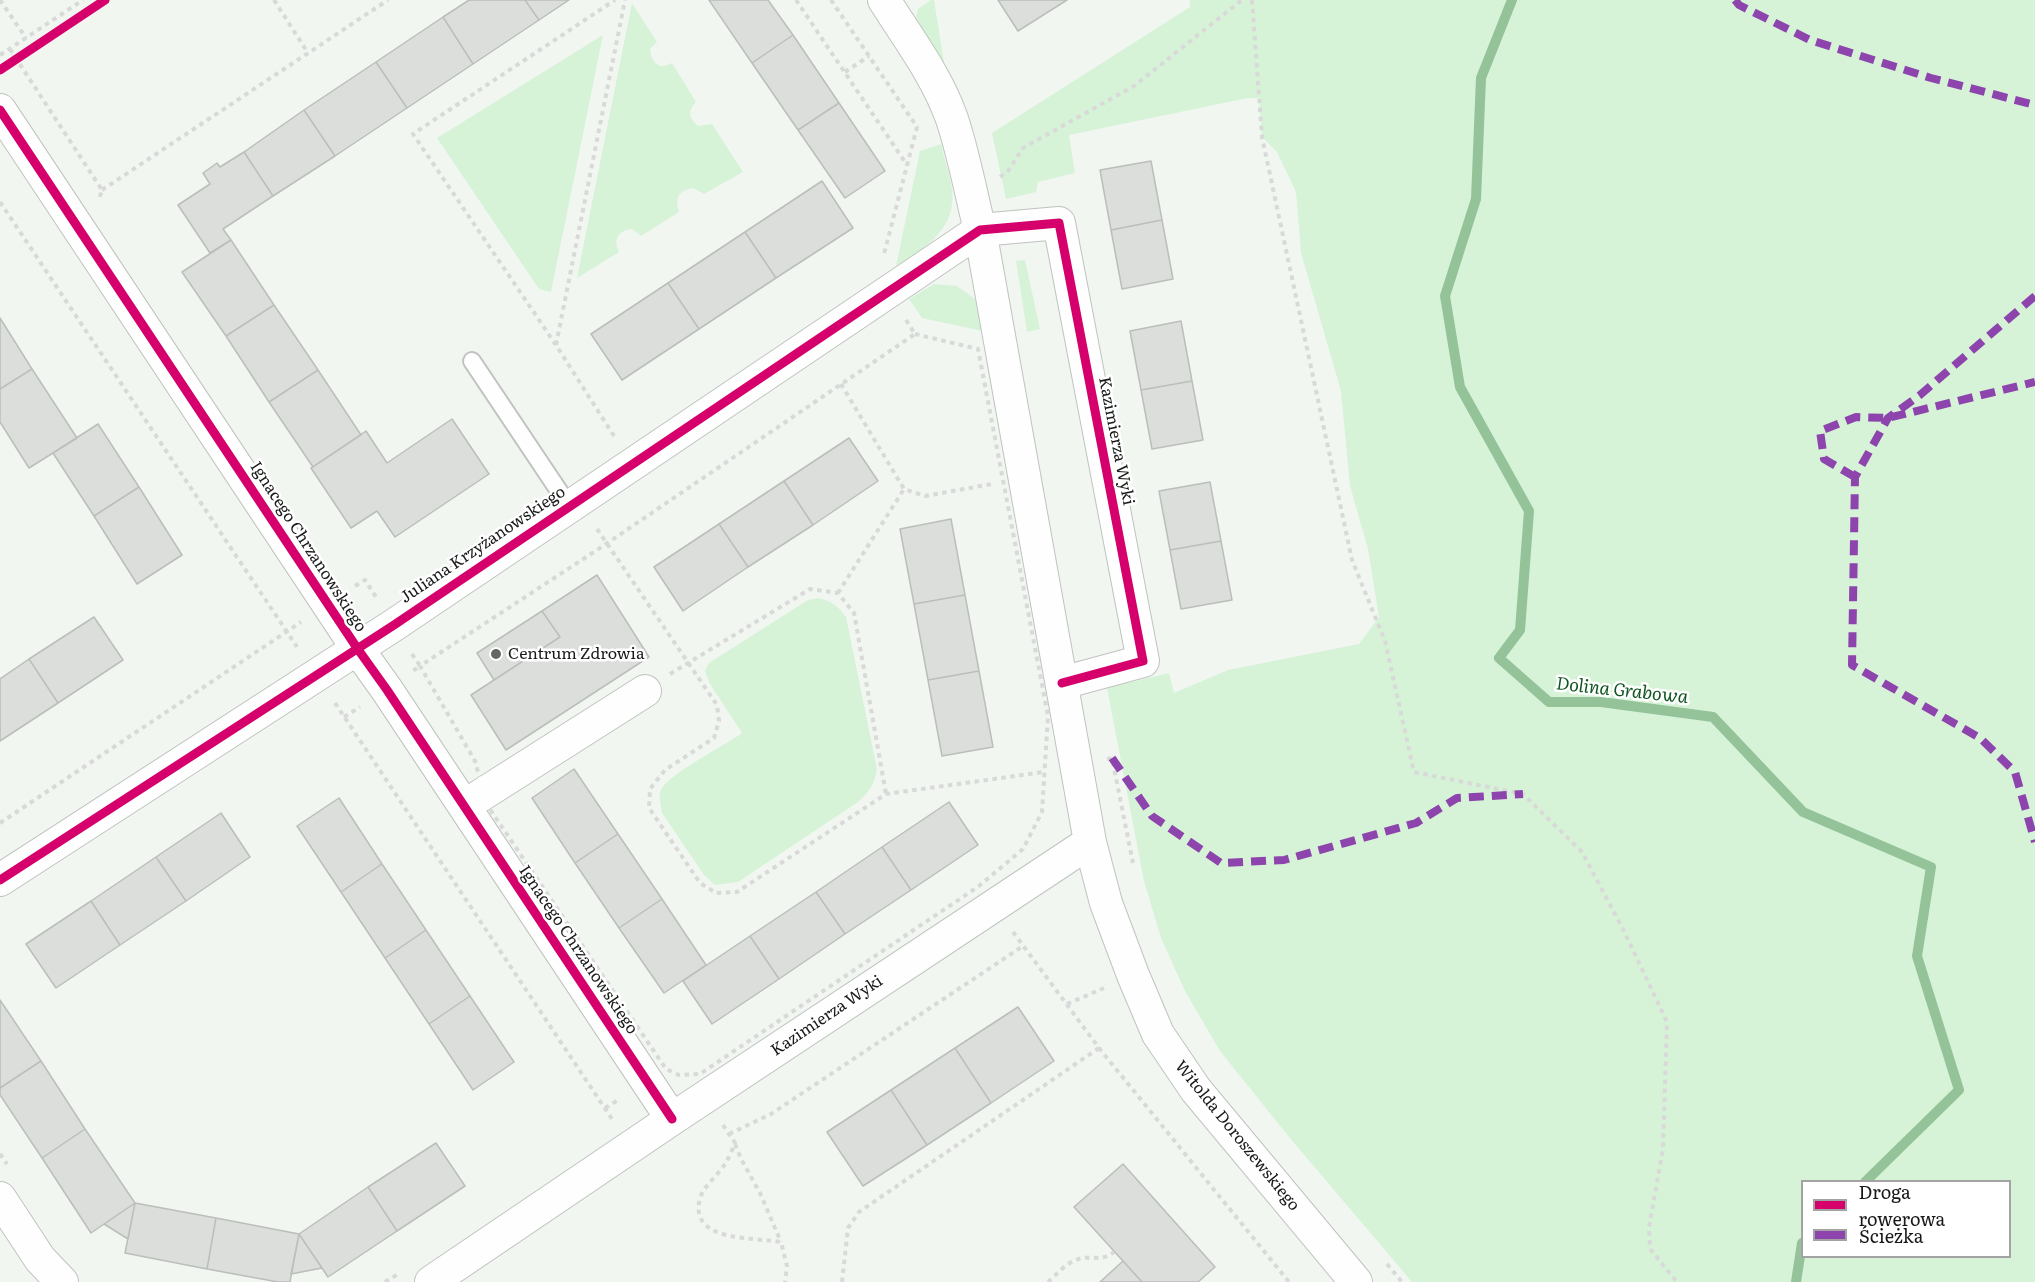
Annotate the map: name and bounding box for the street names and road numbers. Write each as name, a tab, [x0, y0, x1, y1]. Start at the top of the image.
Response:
street label: Kazimierza Wyki	[1094, 375, 1138, 507]
street label: Ignacego Chrzanowskiego	[246, 458, 370, 636]
street label: Juliana Krzyżanowskiego	[397, 483, 569, 607]
street label: Ignacego Chrzanowskiego	[514, 862, 642, 1038]
street label: Kazimierza Wyki	[768, 972, 886, 1060]
street label: Witolda Doroszewskiego	[1170, 1057, 1304, 1215]

